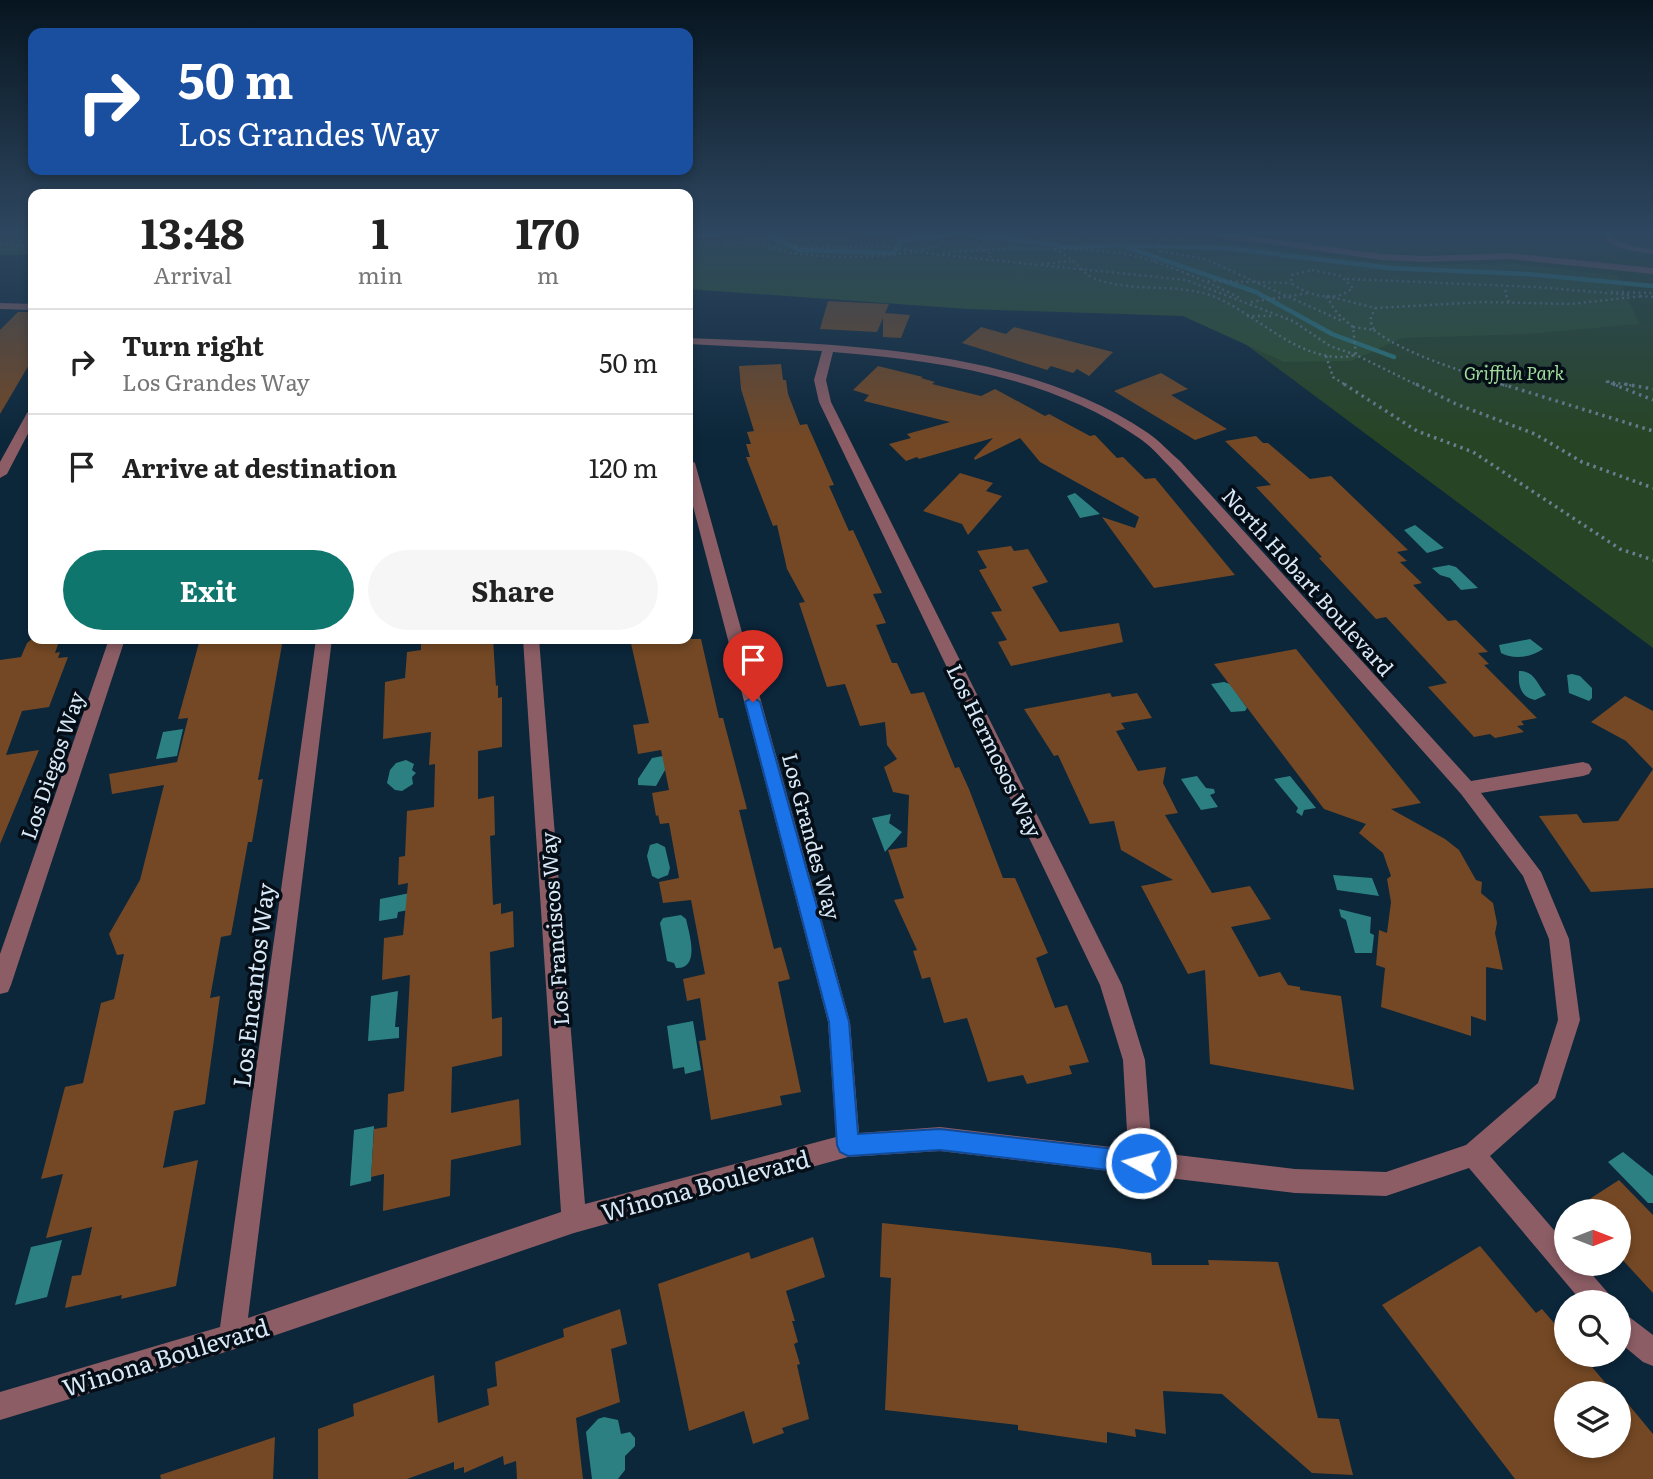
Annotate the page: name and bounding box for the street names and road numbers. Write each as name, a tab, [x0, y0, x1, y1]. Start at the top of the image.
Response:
street label: North Hobart Boulevard	[1216, 480, 1402, 682]
street label: Los Hermosos Way	[941, 658, 1052, 843]
street label: Los Diegos Way	[11, 686, 91, 843]
street label: Los Grandes Way	[776, 749, 850, 924]
street label: Los Franciscos Way	[531, 830, 575, 1027]
street label: Los Encantos Way	[222, 881, 282, 1089]
street label: Winona Boulevard	[597, 1139, 813, 1229]
street label: Winona Boulevard	[57, 1308, 273, 1404]

